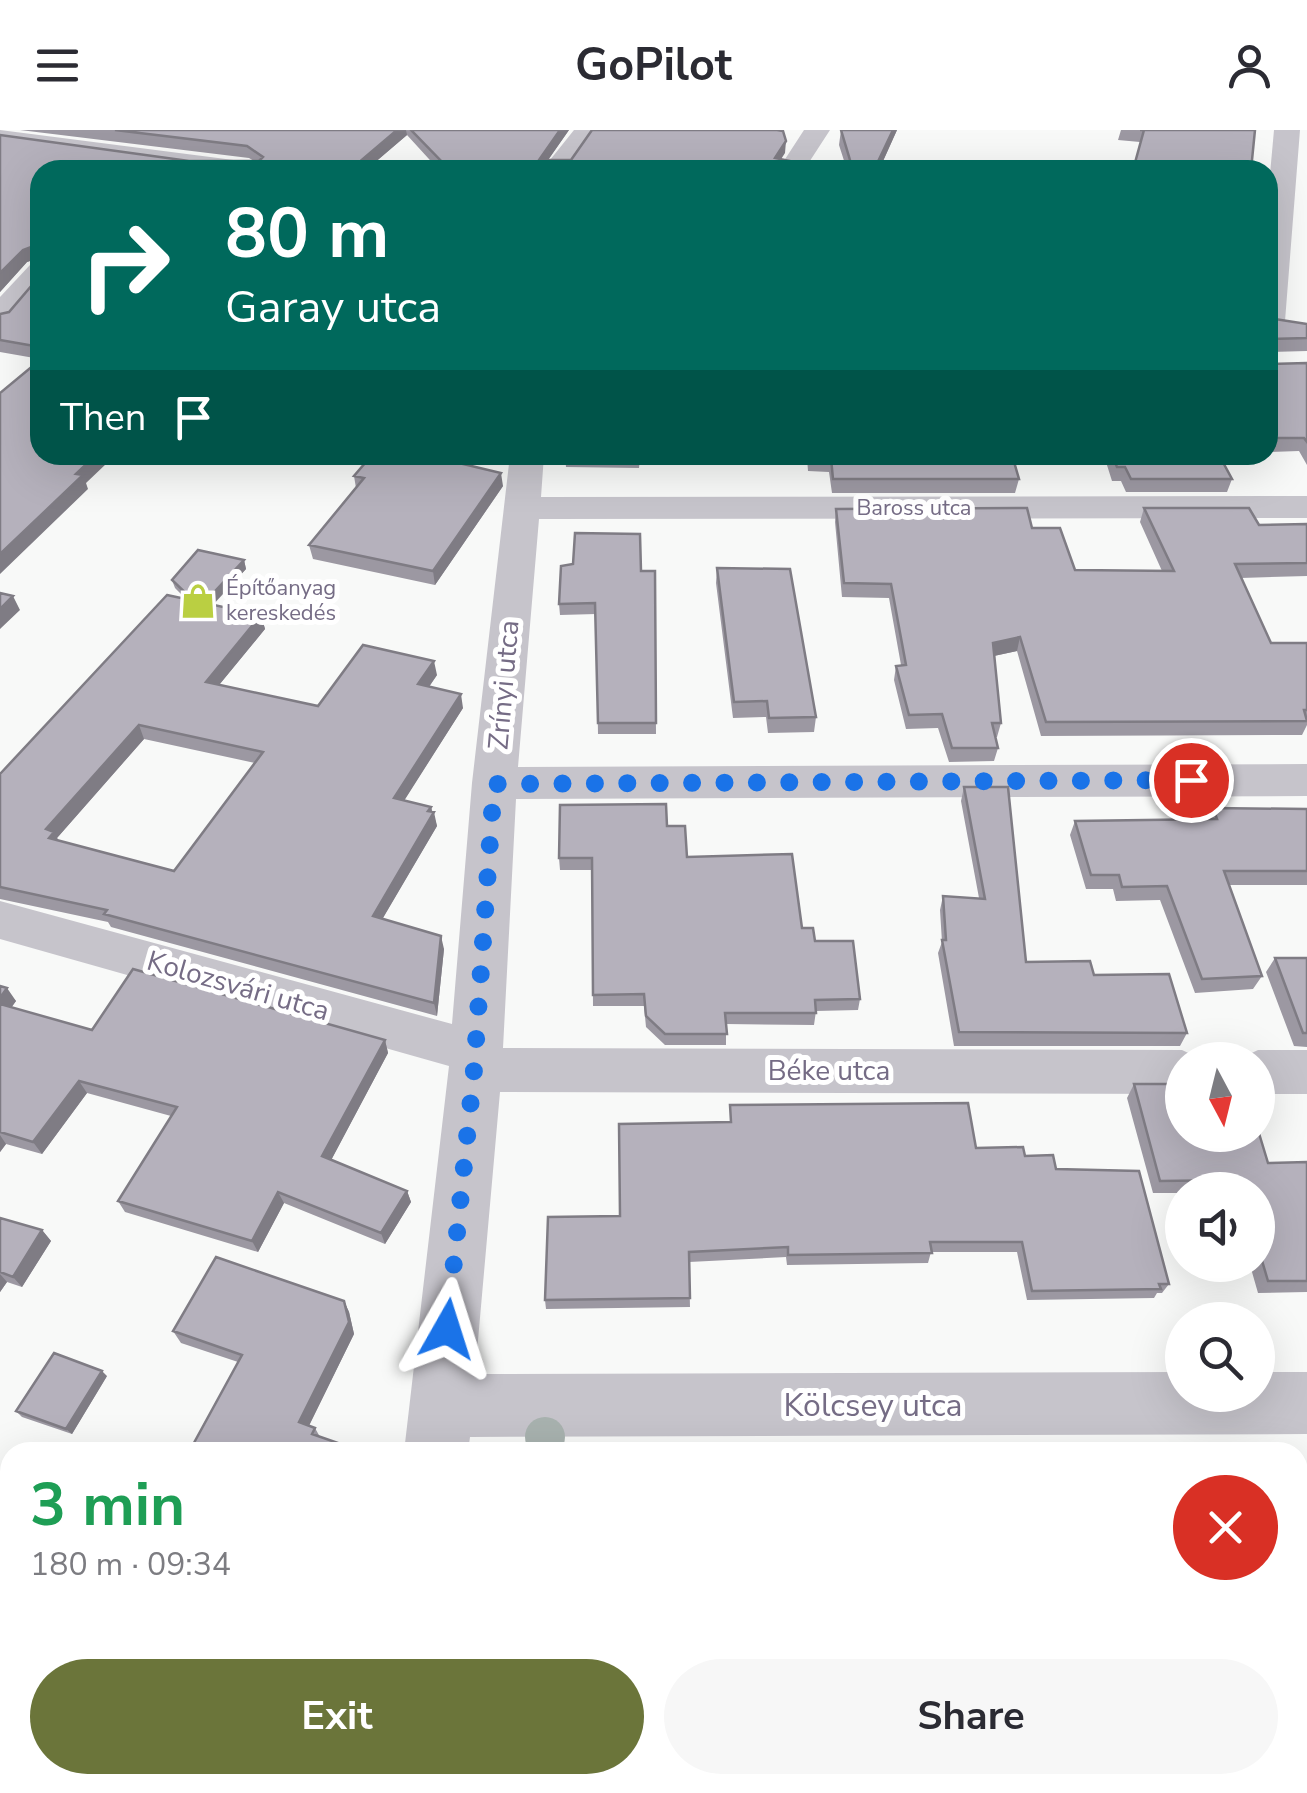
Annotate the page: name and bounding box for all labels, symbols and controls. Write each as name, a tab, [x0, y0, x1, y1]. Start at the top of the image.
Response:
text: GoPilot	[575, 35, 732, 96]
icon: menu	[30, 38, 85, 93]
icon: person	[1222, 38, 1277, 93]
text: 80 m	[225, 186, 389, 282]
icon: right	[60, 200, 190, 330]
text: Garay utca	[225, 277, 441, 338]
icon: arrive	[166, 390, 221, 445]
text: Then	[60, 392, 146, 443]
street label: Baross utca	[856, 493, 972, 523]
place label: Építőanyag kereskedés	[226, 573, 336, 628]
shop icon: Építőanyag kereskedés	[179, 582, 217, 620]
street label: Zrínyi utca	[479, 619, 529, 751]
pin	[1149, 738, 1234, 823]
icon: arrive	[1164, 753, 1219, 808]
street label: Kolozsvári utca	[142, 942, 334, 1030]
north arrow	[1165, 1042, 1275, 1152]
map controls	[1165, 1042, 1275, 1412]
street label: Béke utca	[768, 1052, 890, 1090]
button: sound	[1165, 1172, 1275, 1282]
position arrow	[395, 1277, 499, 1381]
button: search	[1165, 1302, 1275, 1412]
street label: Kölcsey utca	[783, 1384, 963, 1427]
text: 3 min	[30, 1464, 185, 1546]
button: close	[1173, 1475, 1278, 1580]
text: 180 m · 09:34	[30, 1543, 231, 1586]
button: Exit	[30, 1659, 644, 1774]
button: Share	[664, 1659, 1278, 1774]

